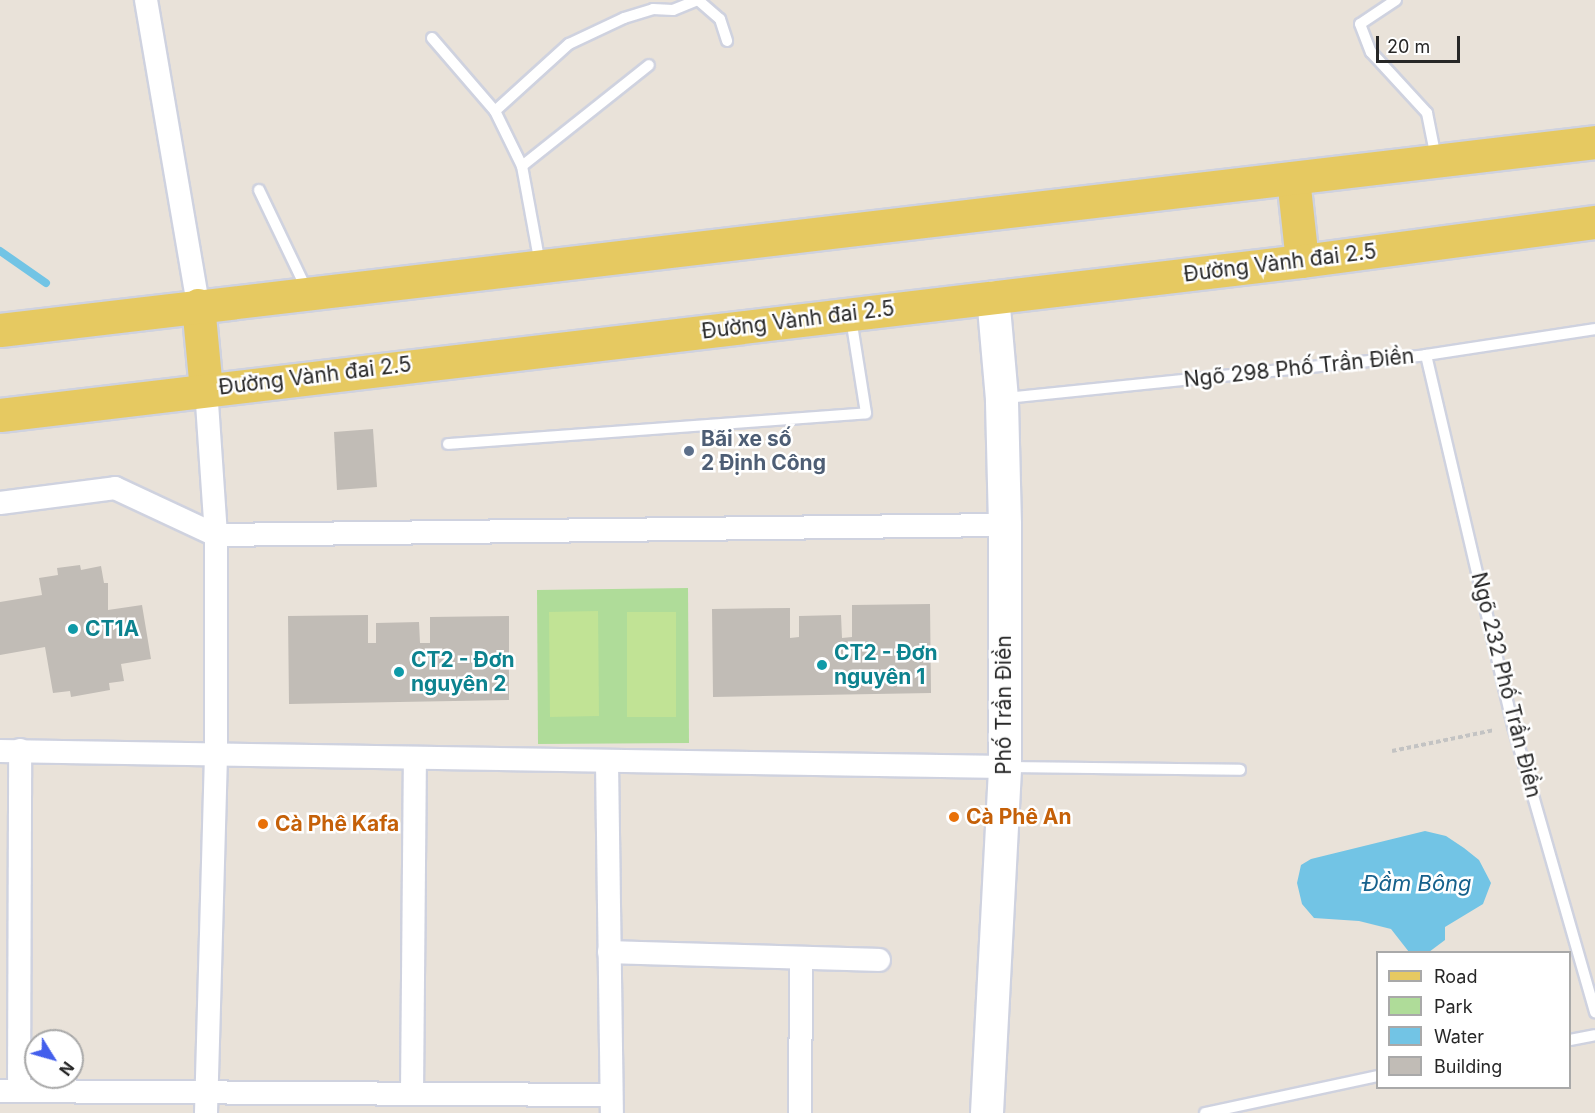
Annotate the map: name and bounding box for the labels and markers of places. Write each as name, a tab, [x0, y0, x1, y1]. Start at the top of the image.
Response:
place label: Bãi xe số 2 Định Công	[701, 426, 826, 476]
marker: Bãi xe số 2 Định Công	[682, 444, 696, 458]
place label: CT1A	[85, 616, 139, 642]
marker: CT1A	[66, 622, 80, 636]
place label: CT2 - Đơn nguyên 1	[834, 640, 938, 690]
place label: CT2 - Đơn nguyên 2	[411, 647, 515, 697]
marker: CT2 - Đơn nguyên 1	[815, 658, 829, 672]
marker: CT2 - Đơn nguyên 2	[392, 665, 406, 679]
place label: Cà Phê An	[966, 804, 1072, 830]
marker: Cà Phê An	[947, 810, 961, 824]
place label: Cà Phê Kafa	[275, 811, 399, 837]
marker: Cà Phê Kafa	[256, 817, 270, 831]

